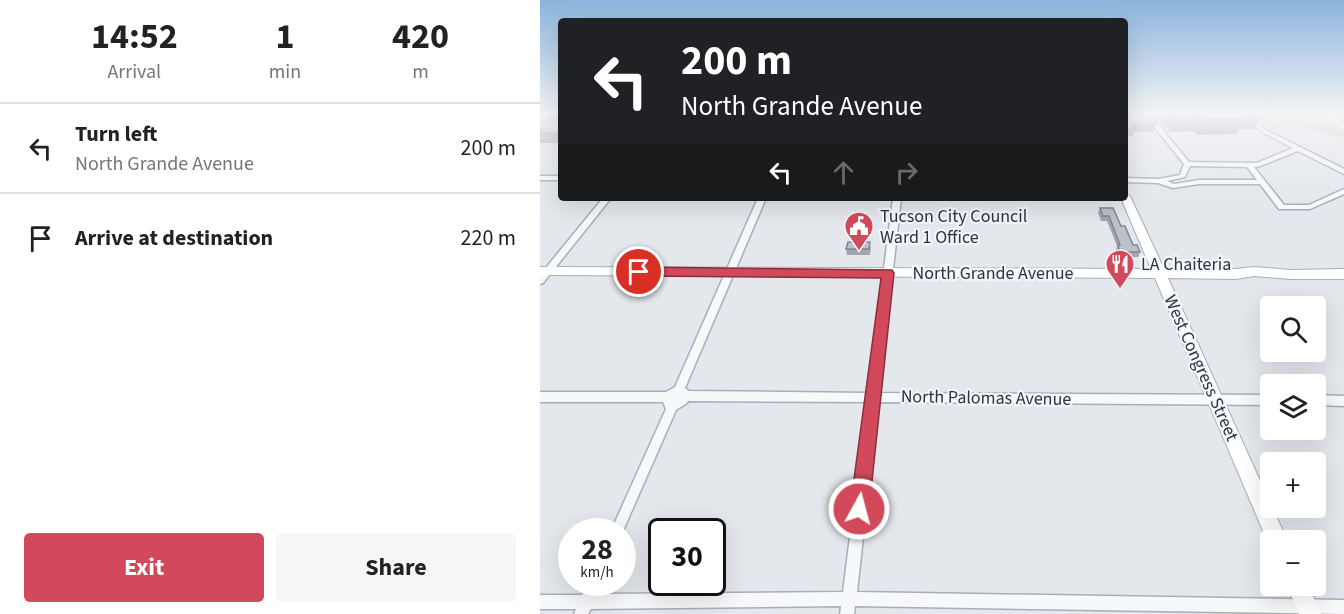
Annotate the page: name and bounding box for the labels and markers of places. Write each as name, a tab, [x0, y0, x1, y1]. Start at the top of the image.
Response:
place label: Tucson City Council Ward 1 Office	[880, 204, 1027, 250]
public building icon: Tucson City Council Ward 1 Office	[843, 210, 875, 252]
pin	[613, 246, 664, 297]
restaurant icon: LA Chaiteria	[1104, 248, 1136, 290]
place label: LA Chaiteria	[1141, 252, 1231, 277]

